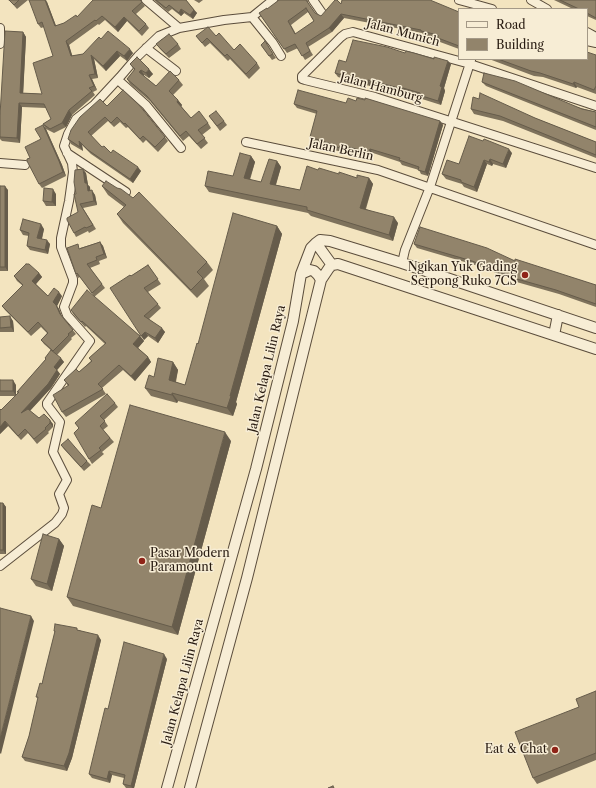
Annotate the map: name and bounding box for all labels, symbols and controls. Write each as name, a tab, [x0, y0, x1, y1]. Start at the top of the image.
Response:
legend	[458, 8, 588, 60]
street label: Jalan Munich	[365, 16, 441, 50]
text: Road	[496, 17, 526, 32]
text: Building	[496, 37, 544, 52]
street label: Jalan Hamburg	[338, 70, 424, 106]
street label: Jalan Berlin	[307, 136, 375, 164]
place label: Ngikan Yuk Gading Serpong Ruko 7CS	[408, 261, 517, 289]
marker: Ngikan Yuk Gading Serpong Ruko 7CS	[520, 270, 530, 280]
street label: Jalan Kelapa Lilin Raya	[245, 304, 289, 434]
place label: Pasar Modern Paramount	[150, 547, 230, 575]
marker: Pasar Modern Paramount	[137, 556, 147, 566]
street label: Jalan Kelapa Lilin Raya	[159, 617, 207, 747]
place label: Eat & Chat	[485, 743, 547, 757]
marker: Eat & Chat	[550, 745, 560, 755]

